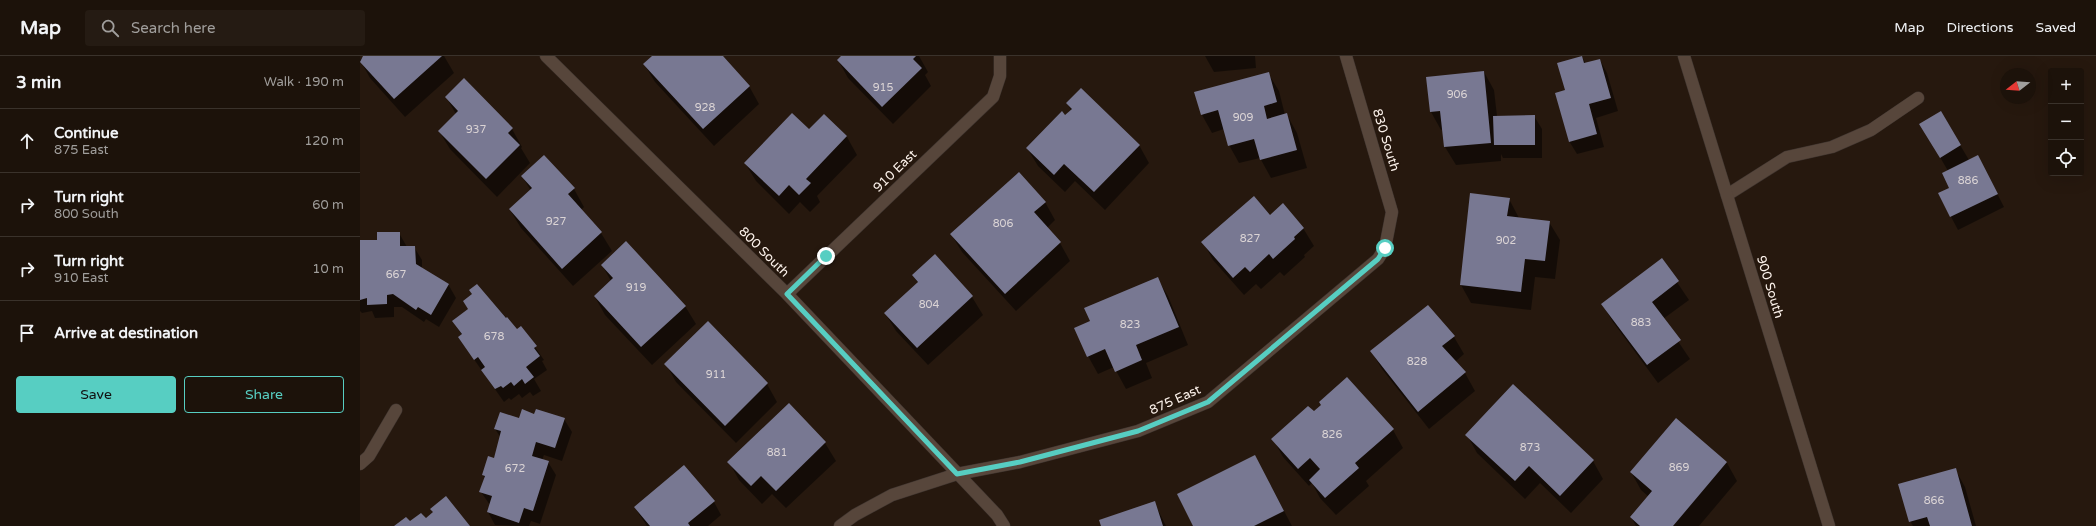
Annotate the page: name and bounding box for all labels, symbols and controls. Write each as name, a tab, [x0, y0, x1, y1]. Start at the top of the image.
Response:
search box	[85, 10, 365, 46]
text: Map	[20, 17, 61, 39]
icon: search	[99, 17, 121, 39]
text: Search here	[131, 19, 215, 37]
text: Map	[1894, 19, 1925, 36]
text: Directions	[1947, 19, 2014, 36]
text: Saved	[2036, 19, 2076, 36]
north arrow	[2000, 68, 2036, 104]
map controls	[2048, 68, 2084, 176]
button: +	[2048, 68, 2084, 104]
text: 3 min	[16, 72, 61, 93]
text: Walk · 190 m	[264, 74, 344, 90]
house number: 915	[873, 81, 893, 94]
house number: 906	[1447, 88, 1467, 101]
house number: 928	[695, 101, 715, 114]
button: −	[2048, 104, 2084, 140]
street label: 830 South	[1369, 107, 1403, 173]
house number: 909	[1233, 111, 1253, 124]
house number: 937	[466, 123, 486, 136]
text: Continue	[54, 124, 118, 142]
icon: ahead	[16, 130, 38, 152]
text: 120 m	[304, 133, 344, 149]
button: locate	[2048, 140, 2084, 176]
text: 875 East	[54, 142, 109, 158]
street label: 910 East	[870, 146, 920, 196]
house number: 886	[1958, 174, 1978, 187]
text: Turn right	[54, 188, 124, 206]
icon: right	[16, 194, 38, 216]
text: 60 m	[312, 197, 344, 213]
text: 800 South	[54, 206, 119, 222]
house number: 927	[546, 215, 566, 228]
house number: 806	[993, 217, 1013, 230]
street label: 800 South	[736, 224, 792, 280]
house number: 827	[1240, 232, 1260, 245]
house number: 902	[1496, 234, 1516, 247]
route start	[1376, 239, 1394, 257]
route end	[817, 247, 835, 265]
text: Turn right	[54, 252, 124, 270]
street label: 900 South	[1753, 254, 1787, 320]
icon: right	[16, 258, 38, 280]
text: 10 m	[312, 261, 344, 277]
house number: 667	[386, 268, 406, 281]
text: 910 East	[54, 270, 109, 286]
house number: 919	[626, 281, 646, 294]
house number: 804	[919, 298, 939, 311]
house number: 883	[1631, 316, 1651, 329]
house number: 823	[1120, 318, 1140, 331]
icon: arrive	[16, 322, 38, 344]
text: Arrive at destination	[54, 324, 198, 342]
house number: 678	[484, 330, 504, 343]
house number: 828	[1407, 355, 1427, 368]
house number: 911	[706, 368, 726, 381]
button: Save	[16, 376, 176, 413]
button: Share	[184, 376, 344, 413]
street label: 875 East	[1147, 382, 1203, 418]
house number: 826	[1322, 428, 1342, 441]
house number: 873	[1520, 441, 1540, 454]
house number: 881	[767, 446, 787, 459]
house number: 869	[1669, 461, 1689, 474]
house number: 672	[505, 462, 525, 475]
house number: 866	[1924, 494, 1944, 507]

